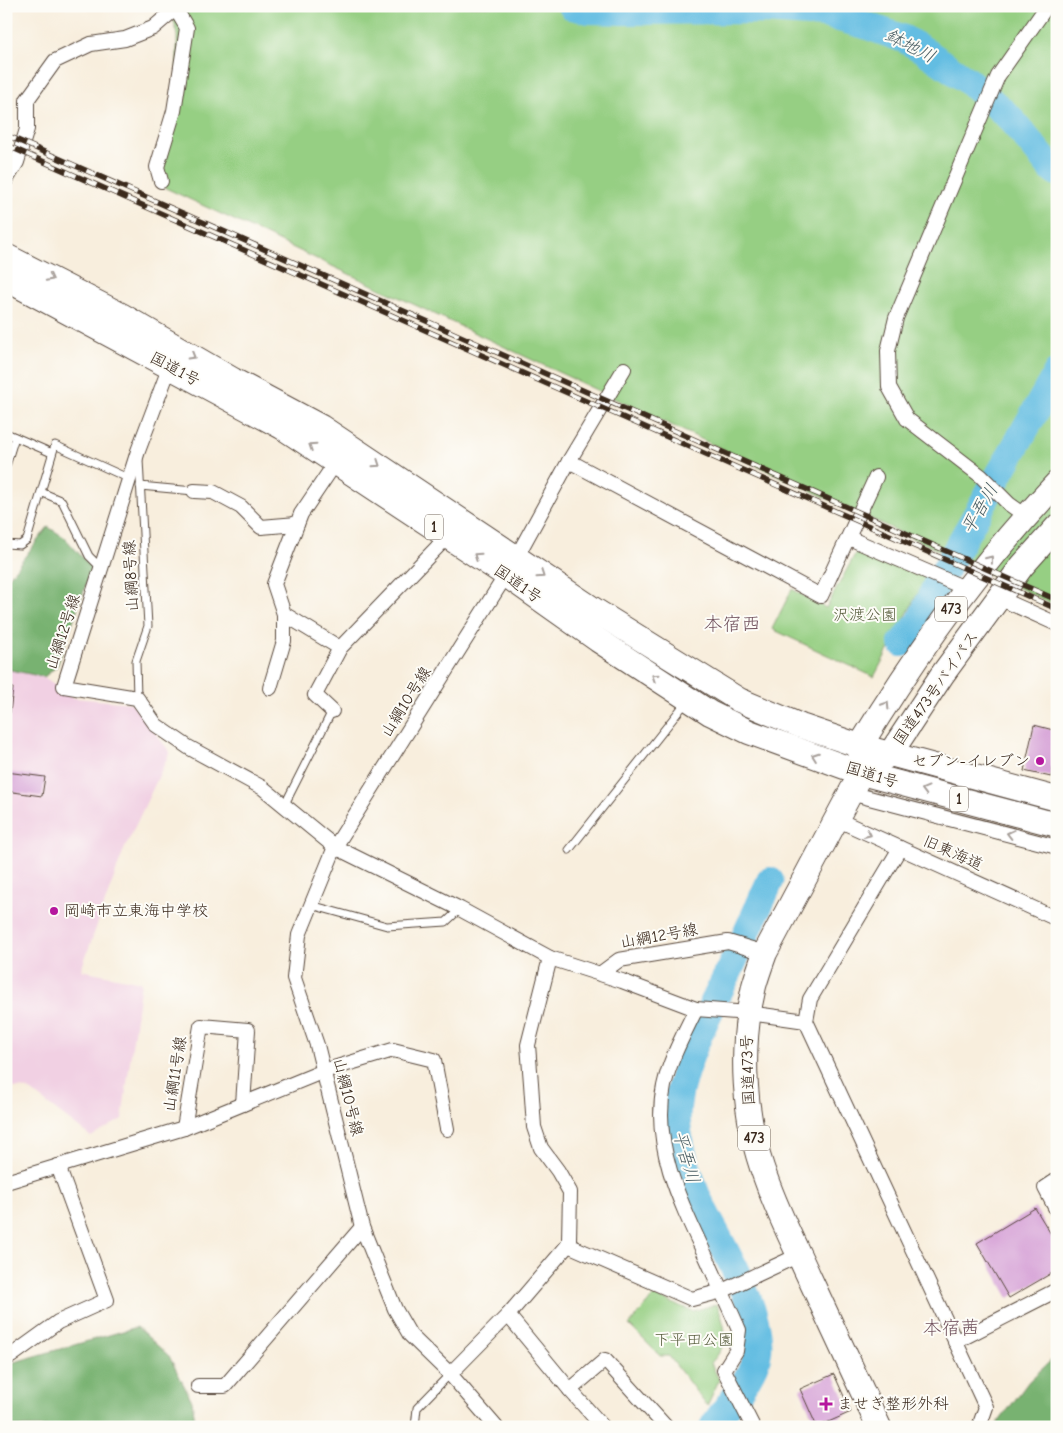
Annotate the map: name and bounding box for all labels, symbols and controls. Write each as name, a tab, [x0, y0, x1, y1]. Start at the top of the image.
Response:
water label: 鉢地川	[881, 24, 939, 68]
one-way arrow	[44, 272, 53, 282]
street label: 国道1号	[147, 348, 203, 390]
one-way arrow	[187, 350, 196, 360]
one-way arrow	[309, 443, 318, 453]
one-way arrow	[372, 458, 381, 468]
water label: 平吾川	[957, 480, 1003, 538]
road number: 1	[425, 514, 443, 540]
street label: 山綱8号線	[120, 539, 142, 613]
one-way arrow	[473, 553, 482, 562]
one-way arrow	[985, 555, 994, 564]
street label: 国道1号	[491, 561, 545, 607]
one-way arrow	[536, 569, 545, 578]
street label: 山綱12号線	[42, 592, 84, 672]
road number: 473	[935, 596, 967, 622]
park label: 沢渡公園	[833, 606, 897, 624]
district label: 本宿西	[703, 613, 761, 635]
street label: 国道473号バイパス	[890, 628, 982, 748]
street label: 山綱10号線	[377, 663, 435, 741]
one-way arrow	[651, 673, 660, 683]
one-way arrow	[879, 701, 889, 710]
one-way arrow	[811, 752, 820, 762]
place label: セブン-イレブン	[912, 752, 1030, 770]
marker: セブン-イレブン	[1034, 755, 1046, 767]
street label: 国道1号	[843, 758, 901, 792]
one-way arrow	[920, 785, 929, 796]
road number: 1	[950, 786, 968, 812]
one-way arrow	[863, 827, 872, 838]
one-way arrow	[1006, 830, 1014, 840]
street label: 旧東海道	[920, 832, 986, 874]
place label: 岡崎市立東海中学校	[64, 902, 208, 920]
marker: 岡崎市立東海中学校	[48, 905, 60, 917]
street label: 山綱12号線	[619, 920, 699, 952]
street label: 国道473号	[738, 1034, 758, 1106]
street label: 山綱11号線	[160, 1035, 190, 1113]
street label: 山綱10号線	[330, 1056, 366, 1138]
road number: 473	[738, 1126, 770, 1150]
water label: 平吾川	[668, 1128, 704, 1186]
district label: 本宿茜	[922, 1317, 980, 1339]
park label: 下平田公園	[654, 1331, 734, 1349]
place label: ませぎ整形外科	[837, 1395, 949, 1413]
marker: ませぎ整形外科	[819, 1397, 833, 1411]

